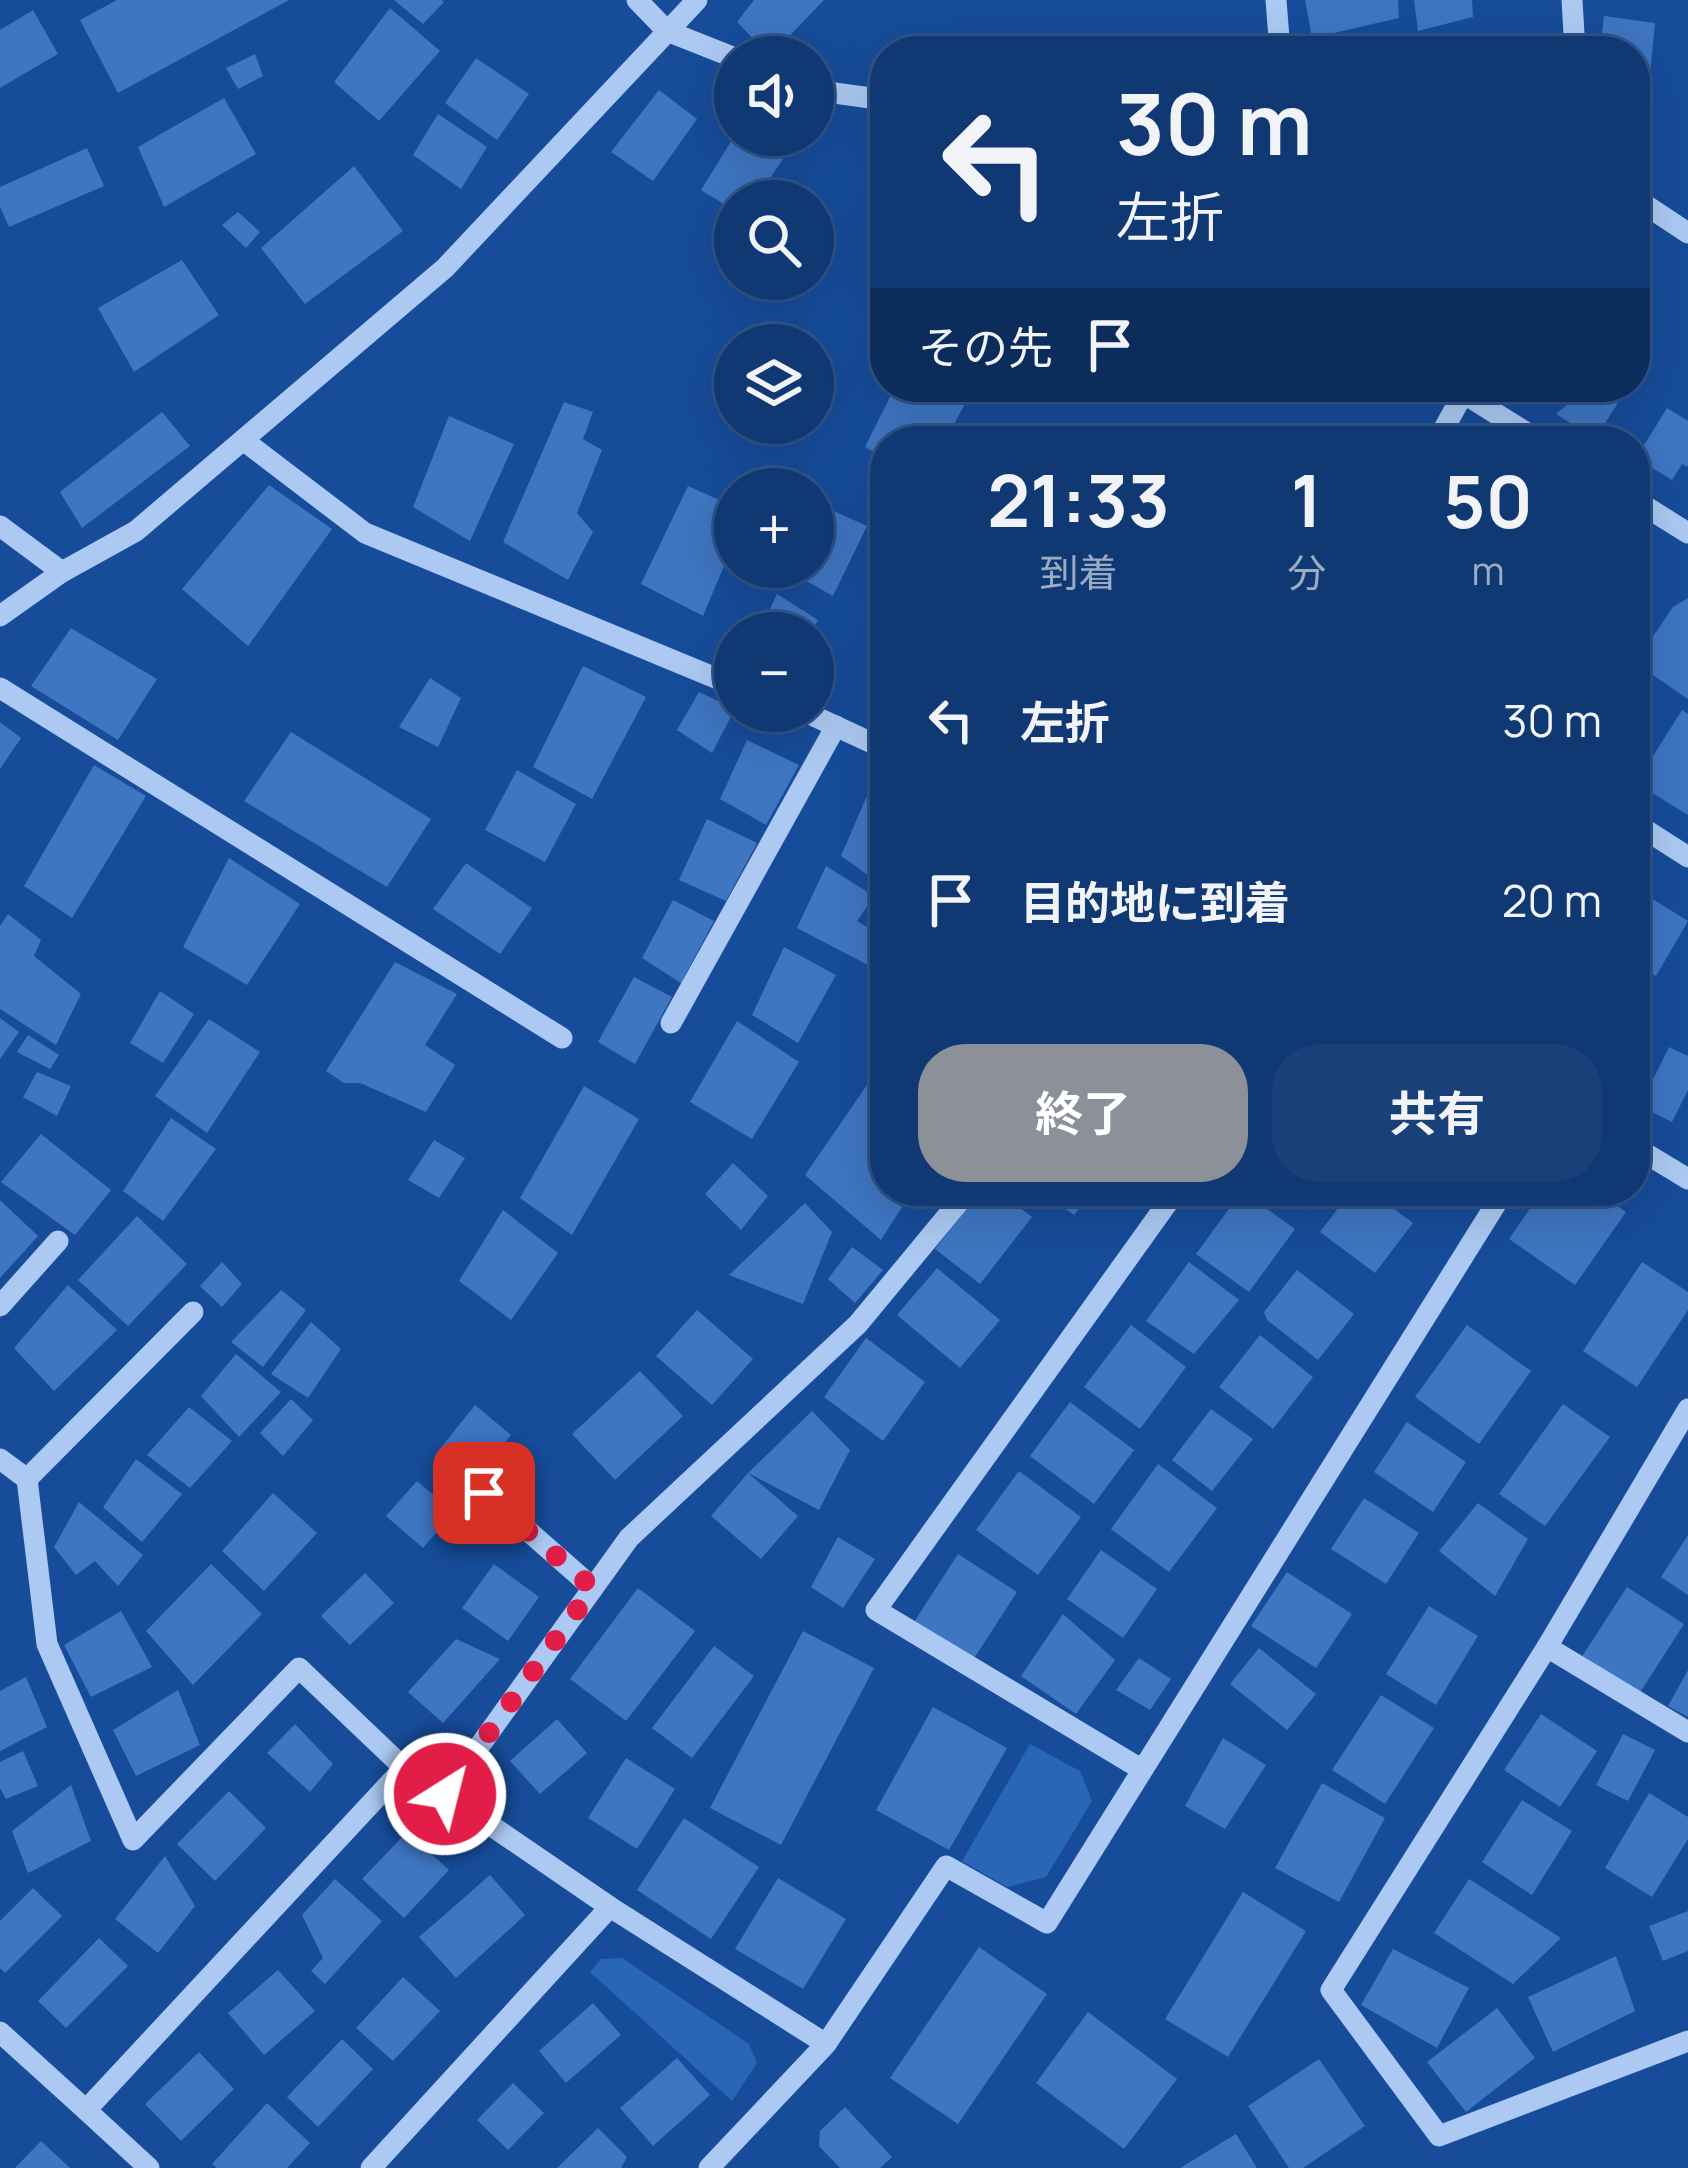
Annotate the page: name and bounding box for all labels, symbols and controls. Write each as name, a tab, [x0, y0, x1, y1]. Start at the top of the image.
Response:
map controls	[714, 36, 834, 732]
button: sound	[714, 36, 834, 156]
text: 30 m	[1116, 65, 1312, 180]
icon: left	[918, 84, 1074, 240]
text: 左折	[1116, 179, 1224, 253]
button: search	[714, 180, 834, 300]
icon: arrive	[1077, 312, 1143, 378]
text: その先	[918, 316, 1053, 378]
button: layers	[714, 324, 834, 444]
text: 21:33	[987, 450, 1170, 549]
text: 1	[1291, 450, 1322, 549]
text: 50	[1443, 451, 1533, 550]
button: +	[714, 468, 834, 588]
text: m	[1472, 543, 1505, 597]
text: 到着	[1040, 545, 1118, 599]
text: 分	[1287, 545, 1326, 599]
button: −	[714, 612, 834, 732]
icon: left	[918, 687, 984, 753]
text: 30 m	[1503, 689, 1602, 751]
text: 左折	[1020, 691, 1110, 753]
icon: arrive	[918, 867, 984, 933]
text: 20 m	[1502, 869, 1602, 931]
text: 目的地に到着	[1020, 871, 1290, 933]
button: 終了	[918, 1044, 1248, 1182]
button: 共有	[1272, 1044, 1602, 1182]
pin	[433, 1442, 535, 1544]
icon: arrive	[451, 1460, 517, 1526]
position arrow	[382, 1731, 508, 1857]

